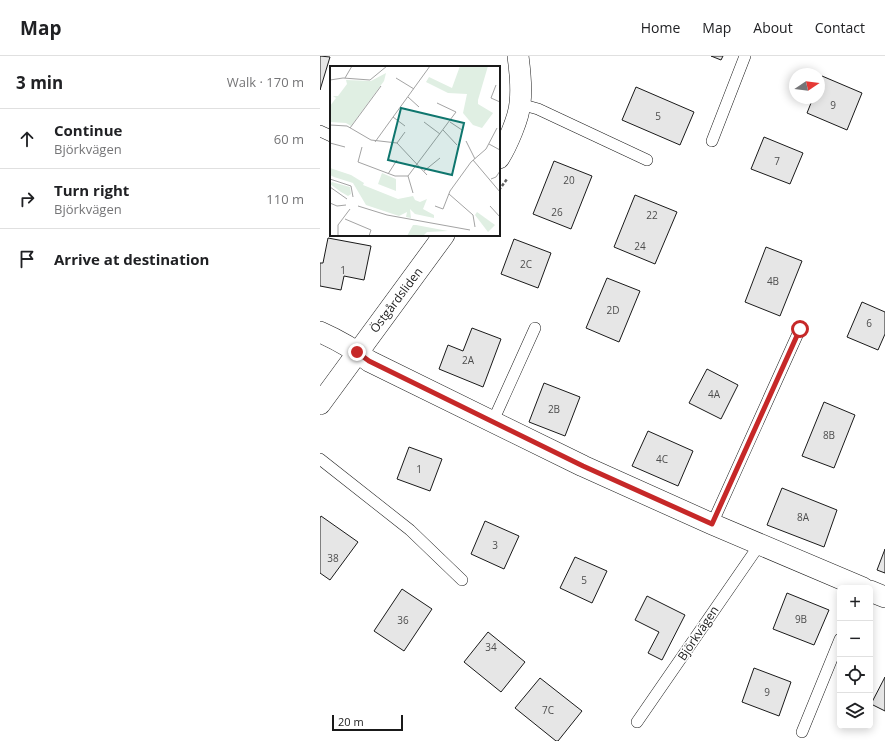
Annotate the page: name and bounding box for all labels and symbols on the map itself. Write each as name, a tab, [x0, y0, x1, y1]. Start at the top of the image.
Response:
inset map	[330, 66, 500, 236]
north arrow	[789, 68, 825, 104]
house number: 9	[830, 98, 836, 112]
house number: 5	[655, 109, 661, 123]
house number: 7	[774, 154, 780, 168]
house number: 20	[563, 173, 575, 187]
house number: 26	[551, 205, 563, 219]
house number: 22	[646, 208, 658, 222]
house number: 24	[634, 239, 646, 253]
house number: 2C	[520, 257, 532, 271]
house number: 1	[340, 263, 346, 277]
street label: Östgårdsliden	[366, 264, 426, 336]
house number: 4B	[767, 274, 779, 288]
house number: 2D	[607, 303, 619, 317]
house number: 6	[866, 316, 872, 330]
route start	[791, 320, 809, 338]
route end	[348, 343, 366, 361]
house number: 2A	[462, 353, 475, 367]
house number: 4A	[708, 387, 721, 401]
house number: 2B	[548, 402, 560, 416]
house number: 8B	[823, 428, 835, 442]
house number: 4C	[656, 452, 668, 466]
house number: 1	[416, 462, 422, 476]
house number: 8A	[797, 510, 810, 524]
house number: 3	[492, 538, 498, 552]
house number: 38	[327, 551, 339, 565]
house number: 5	[581, 573, 587, 587]
street label: Björkvägen	[673, 602, 723, 664]
house number: 9B	[795, 612, 807, 626]
house number: 36	[397, 613, 409, 627]
house number: 34	[485, 640, 497, 654]
house number: 9	[764, 685, 770, 699]
house number: 7C	[542, 703, 554, 717]
scale bar	[332, 713, 403, 732]

